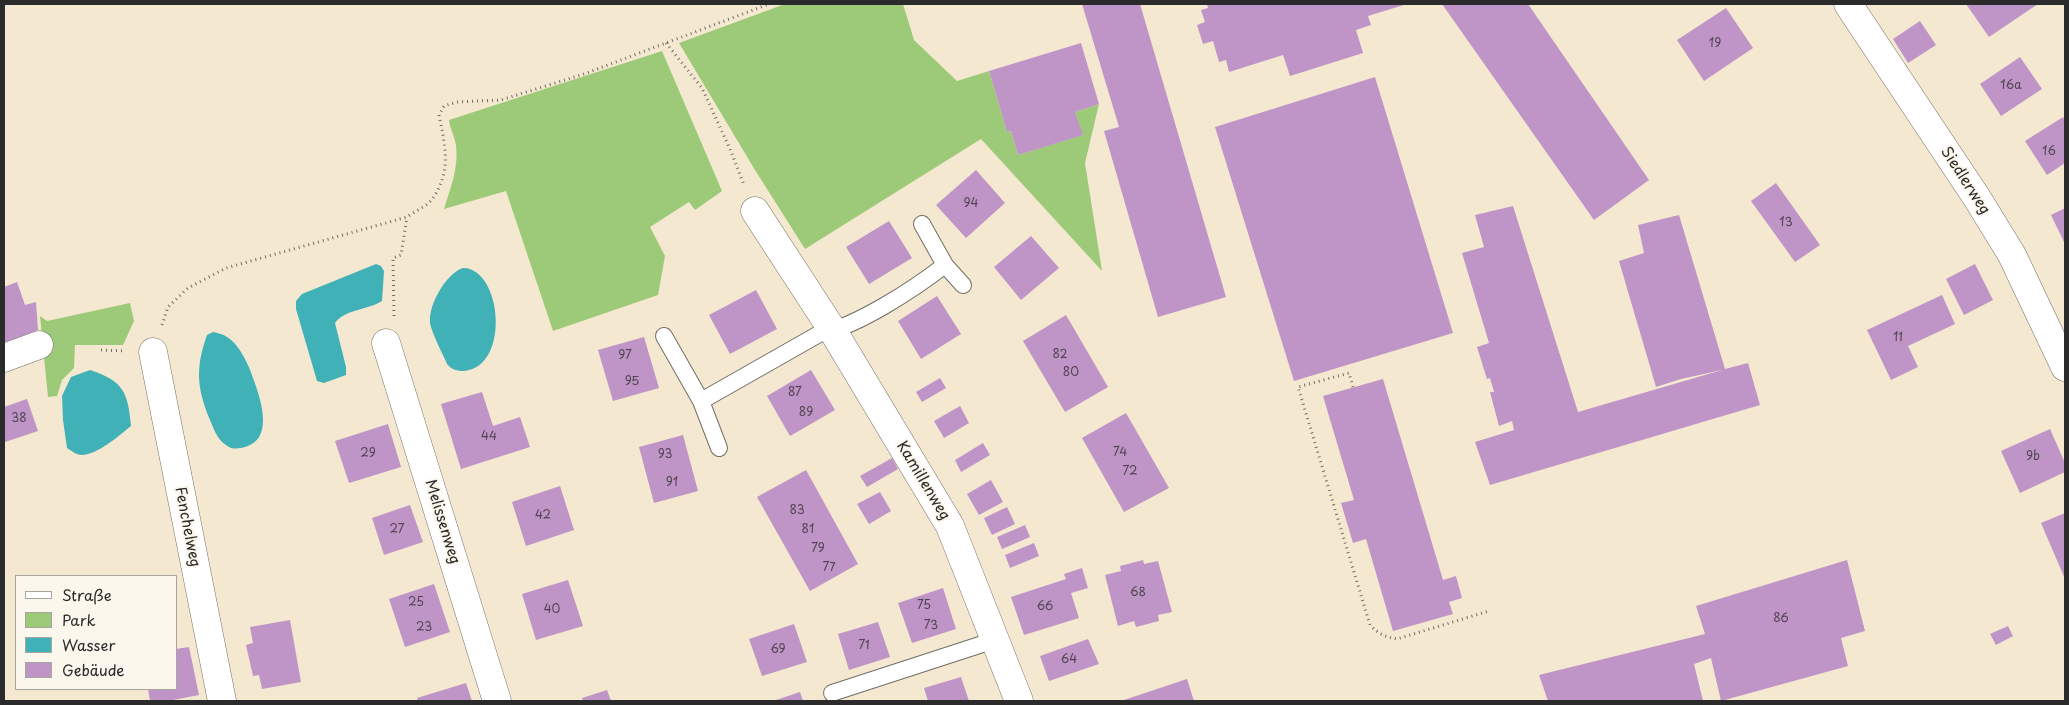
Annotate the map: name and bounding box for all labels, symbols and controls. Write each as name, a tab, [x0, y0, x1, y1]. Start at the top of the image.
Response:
house number: 19	[1709, 37, 1721, 51]
house number: 16a	[2000, 79, 2022, 93]
street label: Siedlerweg	[1936, 144, 1994, 218]
house number: 16	[2042, 145, 2056, 159]
house number: 94	[964, 197, 978, 211]
house number: 13	[1779, 216, 1793, 230]
house number: 11	[1893, 331, 1903, 345]
house number: 82	[1053, 348, 1067, 362]
house number: 97	[618, 349, 632, 363]
house number: 80	[1063, 366, 1079, 380]
house number: 95	[625, 375, 639, 389]
house number: 87	[788, 386, 802, 400]
house number: 89	[799, 406, 813, 420]
house number: 38	[11, 412, 27, 426]
house number: 44	[481, 430, 497, 444]
street label: Kamillenweg	[892, 438, 954, 524]
house number: 74	[1113, 446, 1127, 460]
house number: 29	[360, 447, 376, 461]
house number: 93	[658, 448, 672, 462]
house number: 9b	[2026, 450, 2040, 464]
house number: 72	[1122, 465, 1138, 479]
house number: 91	[666, 476, 678, 490]
street label: Melissenweg	[421, 477, 463, 567]
street label: Fenchelweg	[170, 485, 204, 569]
house number: 83	[789, 504, 805, 518]
house number: 42	[535, 509, 551, 523]
house number: 27	[390, 523, 404, 537]
house number: 81	[802, 523, 814, 537]
house number: 79	[811, 542, 825, 556]
house number: 77	[822, 561, 836, 575]
legend	[15, 575, 178, 690]
text: Straße	[62, 583, 112, 606]
house number: 68	[1130, 586, 1146, 600]
house number: 25	[408, 596, 424, 610]
house number: 75	[917, 599, 931, 613]
house number: 66	[1037, 600, 1053, 614]
house number: 40	[544, 603, 560, 617]
text: Park	[62, 608, 96, 631]
house number: 86	[1773, 612, 1789, 626]
house number: 73	[924, 619, 938, 633]
house number: 23	[416, 621, 432, 635]
text: Wasser	[62, 633, 115, 656]
house number: 71	[858, 639, 870, 653]
house number: 69	[770, 643, 786, 657]
house number: 64	[1061, 653, 1077, 667]
text: Gebäude	[62, 658, 124, 681]

